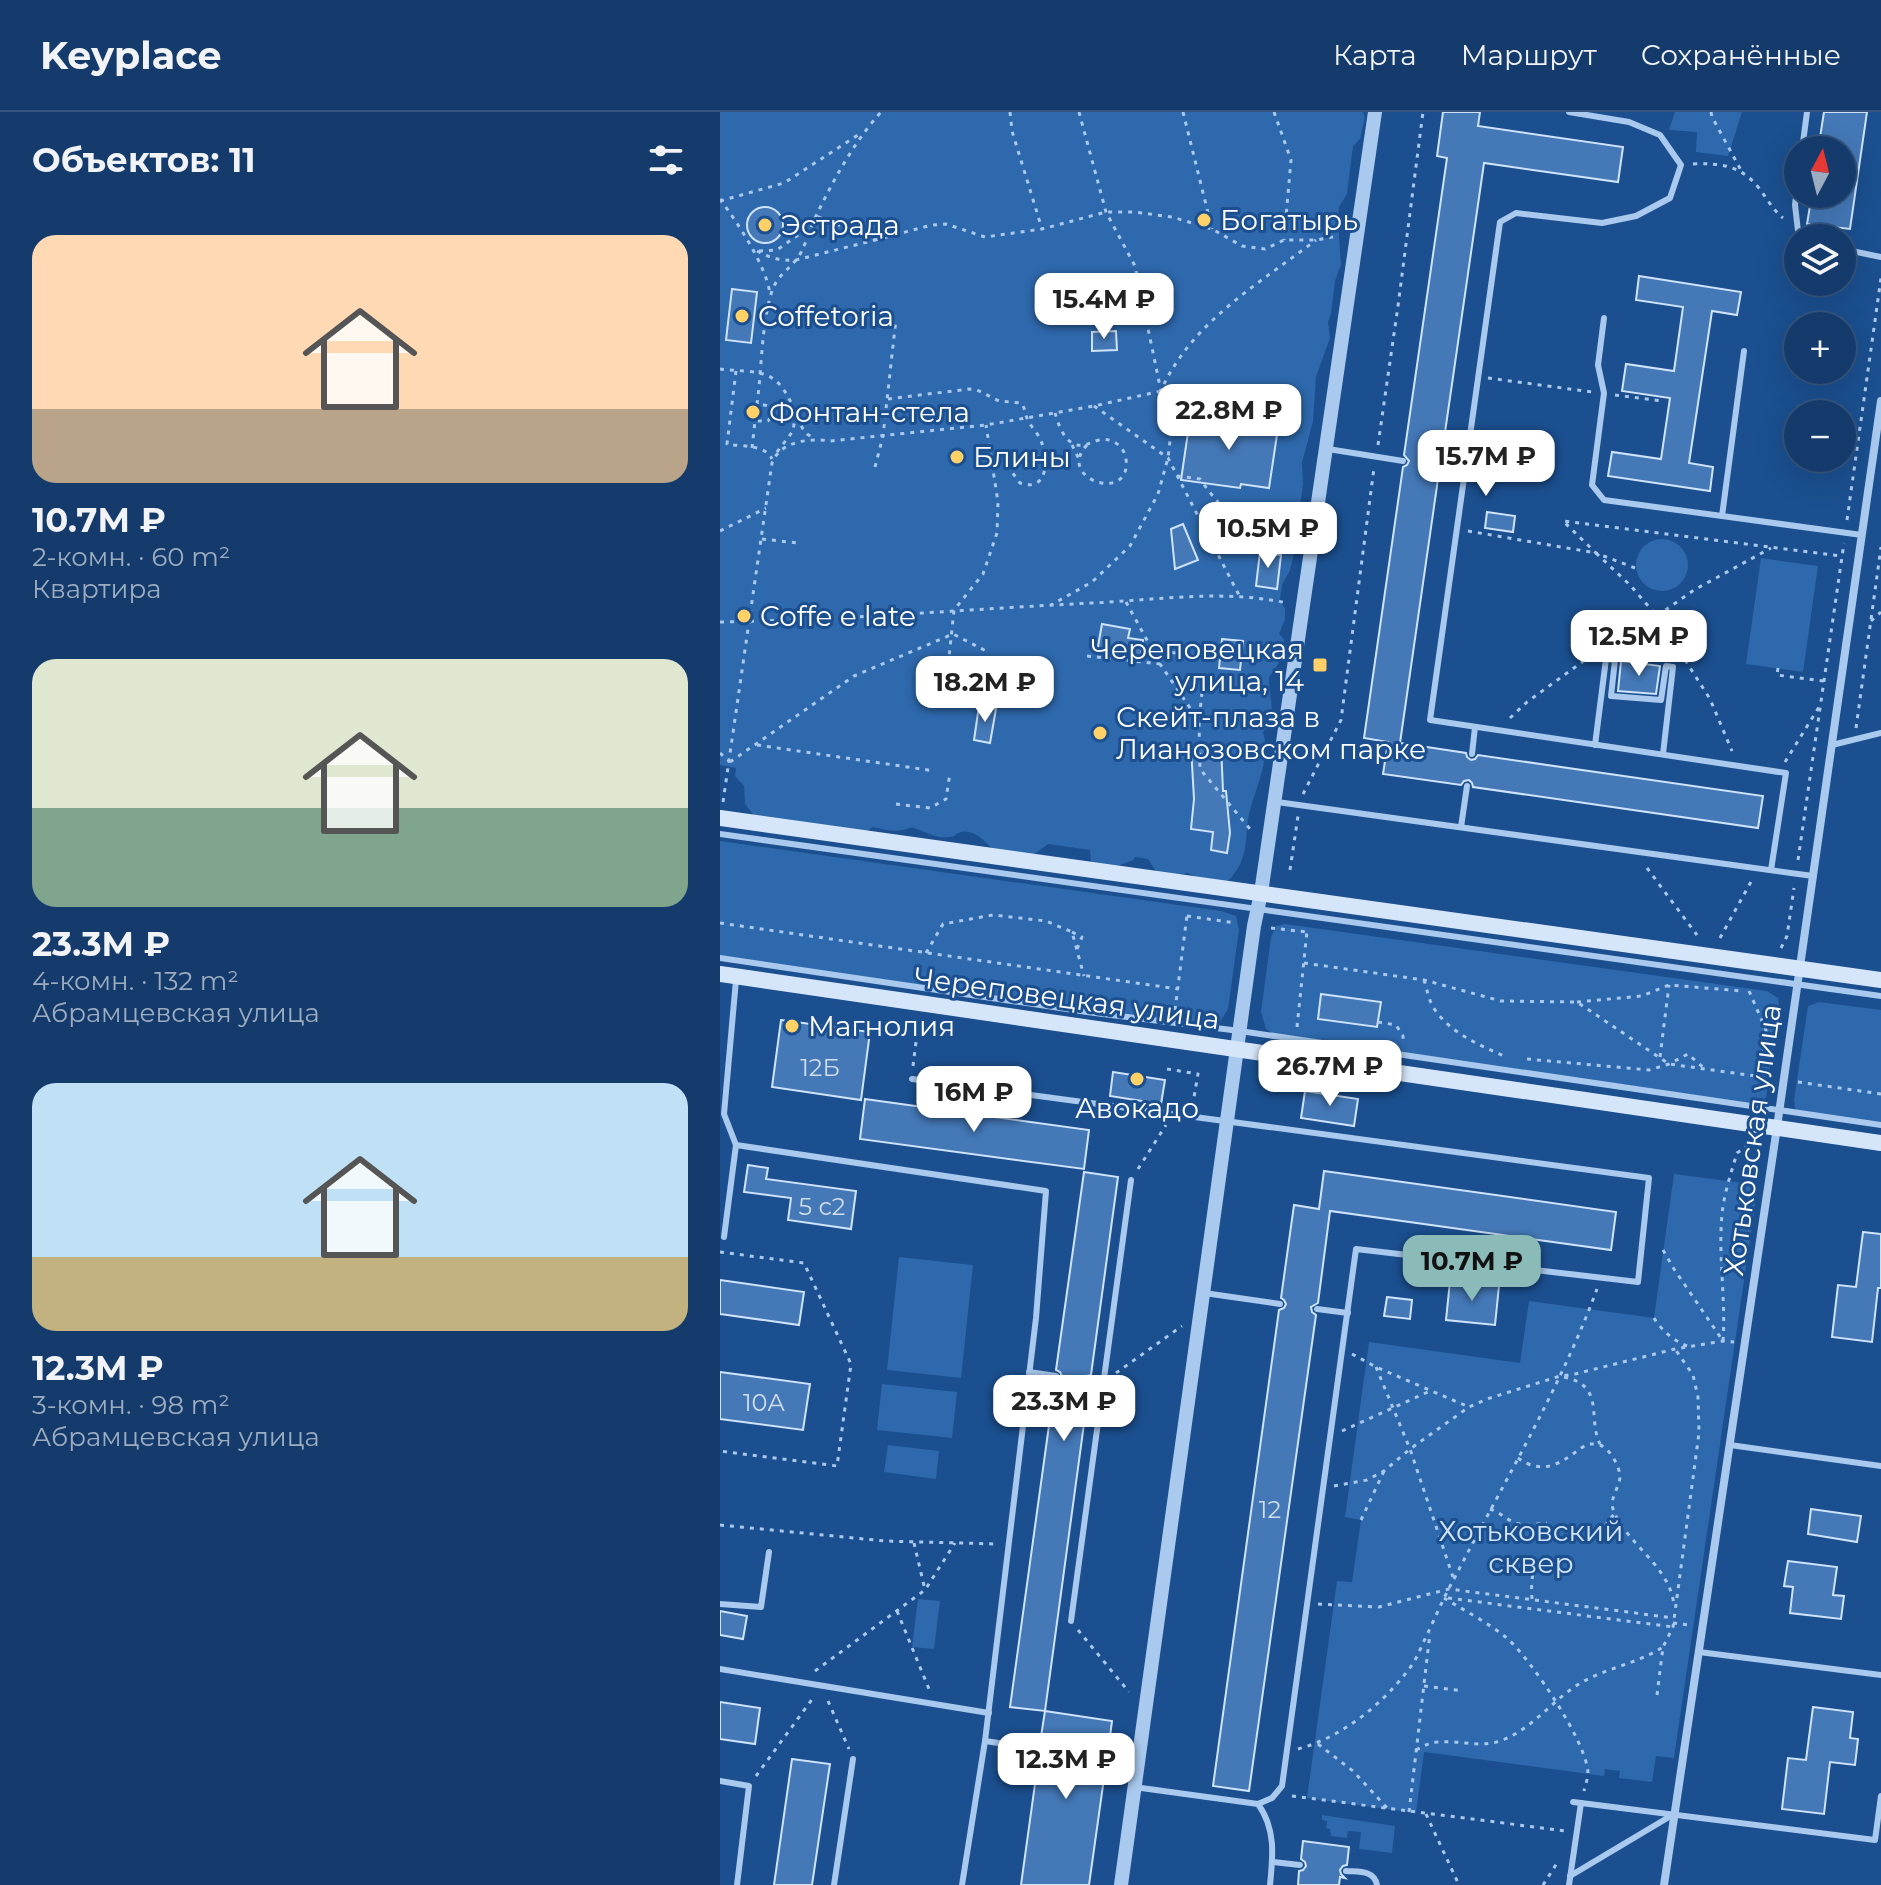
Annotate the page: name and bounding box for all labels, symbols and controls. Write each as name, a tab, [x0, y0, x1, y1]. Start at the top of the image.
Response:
text: Keyplace	[40, 32, 221, 79]
text: Карта	[1333, 38, 1417, 72]
text: Маршрут	[1461, 38, 1597, 72]
text: Сохранённые	[1641, 38, 1841, 72]
north arrow	[1784, 136, 1856, 208]
map controls	[1784, 136, 1856, 472]
icon: filters	[644, 138, 688, 182]
text: Объектов: 11	[32, 139, 256, 181]
place label: Богатырь	[1220, 203, 1358, 237]
place label: Эстрада	[781, 208, 900, 242]
marker: Богатырь	[1195, 211, 1213, 229]
marker: Эстрада	[756, 216, 774, 234]
button: layers	[1784, 224, 1856, 296]
pin: 15.4M ₽	[1030, 273, 1178, 341]
text: 15.4M ₽	[1053, 283, 1155, 315]
icon: home	[288, 287, 432, 431]
place label: Coffetoria	[758, 299, 894, 333]
marker: Coffetoria	[733, 307, 751, 325]
button: +	[1784, 312, 1856, 384]
pin: 22.8M ₽	[1155, 384, 1303, 452]
text: 22.8M ₽	[1175, 394, 1283, 426]
place label: Фонтан-стела	[769, 395, 970, 429]
button: −	[1784, 400, 1856, 472]
marker: Фонтан-стела	[744, 403, 762, 421]
pin: 15.7M ₽	[1412, 430, 1560, 498]
place label: Блины	[973, 440, 1071, 474]
text: 15.7M ₽	[1436, 440, 1536, 472]
marker: Блины	[948, 448, 966, 466]
text: 10.7M ₽	[32, 499, 166, 541]
pin: 10.5M ₽	[1194, 502, 1342, 570]
text: 10.5M ₽	[1217, 512, 1319, 544]
text: 2-комн. · 60 m²	[32, 541, 230, 573]
text: Квартира	[32, 573, 161, 605]
place label: Coffe e late	[760, 599, 916, 633]
marker: Coffe e late	[735, 607, 753, 625]
pin: 12.5M ₽	[1565, 610, 1713, 678]
text: 12.5M ₽	[1589, 620, 1689, 652]
place label: Череповецкая улица, 14	[1091, 632, 1304, 698]
pin: 18.2M ₽	[911, 656, 1059, 724]
marker: Череповецкая улица, 14	[1311, 656, 1329, 674]
text: 18.2M ₽	[934, 666, 1036, 698]
place label: Скейт-плаза в Лианозовском парке	[1116, 700, 1426, 766]
icon: home	[288, 711, 432, 855]
marker: Скейт-плаза в Лианозовском парке	[1091, 724, 1109, 742]
text: 23.3M ₽	[32, 923, 170, 965]
street label: Череповецкая улица	[912, 960, 1222, 1036]
text: 4-комн. · 132 m²	[32, 965, 239, 997]
text: Абрамцевская улица	[32, 997, 320, 1029]
street label: Хотьковская улица	[1716, 1002, 1788, 1278]
place label: Магнолия	[808, 1009, 955, 1043]
marker: Магнолия	[783, 1017, 801, 1035]
pin: 26.7M ₽	[1256, 1040, 1404, 1108]
text: 26.7M ₽	[1276, 1050, 1384, 1082]
house number: 12Б	[800, 1053, 840, 1082]
pin: 16M ₽	[918, 1066, 1030, 1134]
marker: Авокадо	[1128, 1070, 1146, 1088]
text: 16M ₽	[934, 1076, 1014, 1108]
place label: Авокадо	[1075, 1091, 1199, 1125]
icon: home	[288, 1135, 432, 1279]
house number: 5 с2	[799, 1192, 845, 1221]
pin: 10.7M ₽	[1398, 1235, 1546, 1303]
text: 10.7M ₽	[1421, 1245, 1523, 1277]
text: 12.3M ₽	[32, 1347, 164, 1389]
pin: 23.3M ₽	[990, 1375, 1138, 1443]
text: 23.3M ₽	[1011, 1385, 1117, 1417]
house number: 10А	[743, 1388, 785, 1417]
text: 3-комн. · 98 m²	[32, 1389, 230, 1421]
text: Абрамцевская улица	[32, 1421, 320, 1453]
house number: 12	[1259, 1495, 1281, 1524]
park label: Хотьковский сквер	[1439, 1514, 1623, 1580]
pin: 12.3M ₽	[992, 1733, 1140, 1801]
text: 12.3M ₽	[1016, 1743, 1116, 1775]

